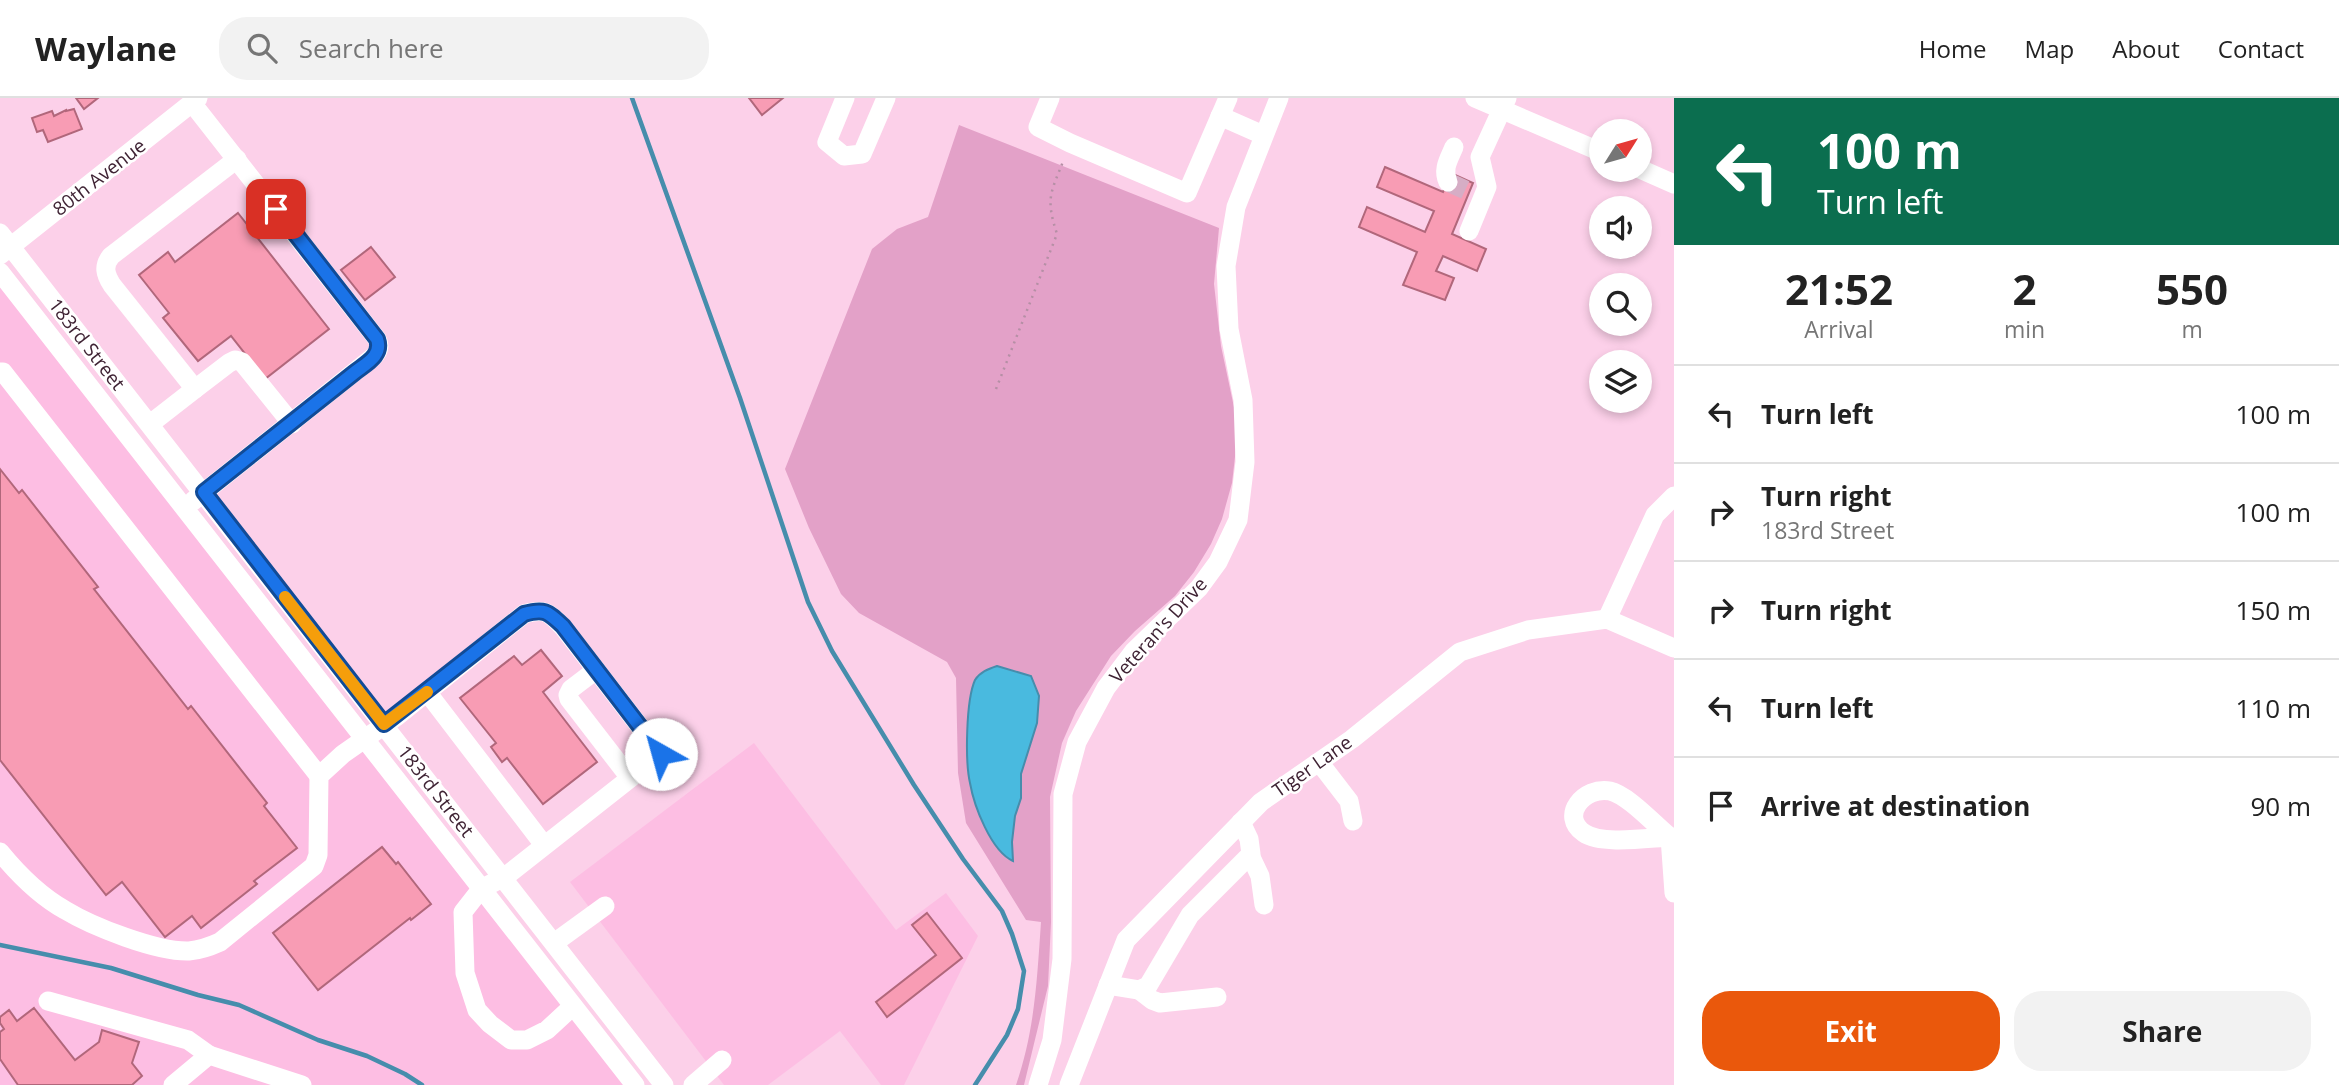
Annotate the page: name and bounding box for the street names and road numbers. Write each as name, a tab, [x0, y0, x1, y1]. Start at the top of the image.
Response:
street label: 80th Avenue	[47, 133, 151, 221]
street label: 183rd Street	[43, 293, 131, 396]
street label: Veteran's Drive	[1103, 571, 1213, 689]
street label: Tiger Lane	[1267, 729, 1357, 803]
street label: 183rd Street	[392, 740, 480, 843]

